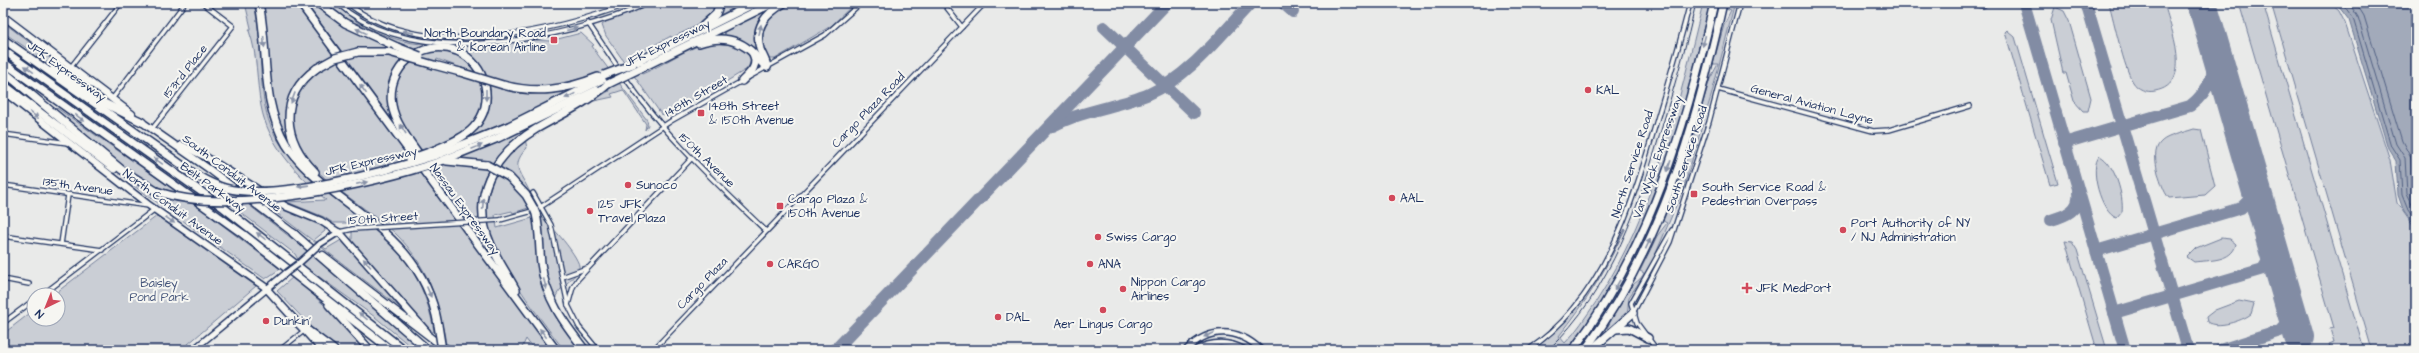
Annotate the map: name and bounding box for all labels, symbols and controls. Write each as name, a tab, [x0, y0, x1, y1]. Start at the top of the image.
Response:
street label: JFK Expressway	[621, 15, 714, 73]
one-way arrow	[757, 24, 763, 36]
place label: North Boundary Road & Korean Airline	[424, 25, 547, 56]
one-way arrow	[565, 25, 578, 31]
one-way arrow	[355, 28, 367, 34]
one-way arrow	[402, 28, 415, 34]
marker: North Boundary Road & Korean Airline	[549, 35, 559, 45]
one-way arrow	[1701, 35, 1707, 47]
one-way arrow	[261, 36, 268, 48]
street label: JFK Expressway	[23, 37, 110, 107]
street label: 153rd Place	[159, 41, 212, 102]
one-way arrow	[24, 66, 34, 74]
street label: Cargo Plaza Road	[828, 69, 910, 153]
street label: 148th Street	[662, 71, 731, 121]
street label: General Aviation Layne	[1748, 80, 1876, 130]
place label: KAL	[1596, 82, 1620, 99]
one-way arrow	[359, 83, 367, 94]
marker: KAL	[1583, 85, 1593, 95]
one-way arrow	[483, 89, 489, 102]
one-way arrow	[565, 92, 576, 99]
one-way arrow	[289, 93, 295, 105]
street label: Van Wyck Expressway	[1628, 93, 1688, 221]
place label: 148th Street & 150th Avenue	[709, 98, 795, 129]
street label: South Service Road	[1661, 104, 1712, 215]
marker: 148th Street & 150th Avenue	[696, 108, 706, 118]
street label: North Service Road	[1607, 108, 1658, 220]
one-way arrow	[28, 111, 39, 120]
one-way arrow	[74, 114, 85, 122]
one-way arrow	[400, 123, 407, 135]
street label: 150th Avenue	[675, 129, 739, 192]
street label: South Conduit Avenue	[179, 130, 285, 217]
street label: JFK Expressway	[324, 143, 419, 181]
one-way arrow	[472, 144, 483, 150]
one-way arrow	[153, 157, 163, 165]
street label: Belt Parkway	[176, 158, 249, 218]
street label: Nassau Expressway	[425, 160, 504, 260]
one-way arrow	[1666, 160, 1672, 172]
street label: North Conduit Avenue	[119, 165, 227, 250]
street label: 135th Avenue	[42, 173, 115, 200]
place label: Sunoco	[636, 177, 677, 194]
place label: South Service Road & Pedestrian Overpass	[1702, 179, 1826, 210]
one-way arrow	[355, 180, 368, 186]
marker: Sunoco	[623, 180, 633, 190]
one-way arrow	[297, 183, 310, 189]
marker: South Service Road & Pedestrian Overpass	[1689, 189, 1699, 199]
place label: AAL	[1400, 190, 1424, 207]
place label: Cargo Plaza & 150th Avenue	[788, 191, 868, 222]
marker: AAL	[1387, 193, 1397, 203]
place label: 125 JFK Travel Plaza	[598, 196, 665, 227]
one-way arrow	[479, 198, 486, 210]
marker: Cargo Plaza & 150th Avenue	[775, 201, 785, 211]
marker: 125 JFK Travel Plaza	[585, 206, 595, 216]
street label: 150th Street	[347, 208, 419, 229]
place label: Port Authority of NY / NJ Administration	[1851, 215, 1971, 246]
one-way arrow	[165, 216, 175, 224]
marker: Port Authority of NY / NJ Administration	[1838, 225, 1848, 235]
place label: Swiss Cargo	[1106, 229, 1176, 247]
one-way arrow	[255, 232, 266, 240]
marker: Swiss Cargo	[1093, 232, 1103, 242]
one-way arrow	[1645, 239, 1651, 250]
street label: Cargo Plaza	[673, 253, 732, 314]
place label: CARGO	[778, 256, 819, 273]
place label: ANA	[1098, 256, 1121, 273]
one-way arrow	[363, 258, 372, 268]
marker: CARGO	[765, 259, 775, 269]
marker: ANA	[1085, 259, 1095, 269]
place label: Nippon Cargo Airlines	[1131, 274, 1206, 305]
park label: Baisley Pond Park	[129, 275, 189, 306]
one-way arrow	[543, 278, 549, 291]
one-way arrow	[1613, 279, 1620, 291]
place label: JFK MedPort	[1756, 280, 1831, 297]
marker: JFK MedPort	[1741, 282, 1753, 294]
marker: Nippon Cargo Airlines	[1118, 284, 1128, 294]
north arrow	[26, 287, 66, 327]
one-way arrow	[426, 287, 432, 299]
marker: Aer Lingus Cargo	[1098, 305, 1108, 315]
text: N	[32, 306, 47, 322]
place label: DAL	[1006, 309, 1030, 326]
one-way arrow	[357, 312, 368, 321]
marker: DAL	[993, 312, 1003, 322]
place label: Dunkin'	[274, 313, 311, 330]
marker: Dunkin'	[261, 316, 271, 326]
place label: Aer Lingus Cargo	[1054, 316, 1153, 334]
one-way arrow	[539, 327, 547, 338]
one-way arrow	[1202, 332, 1214, 338]

